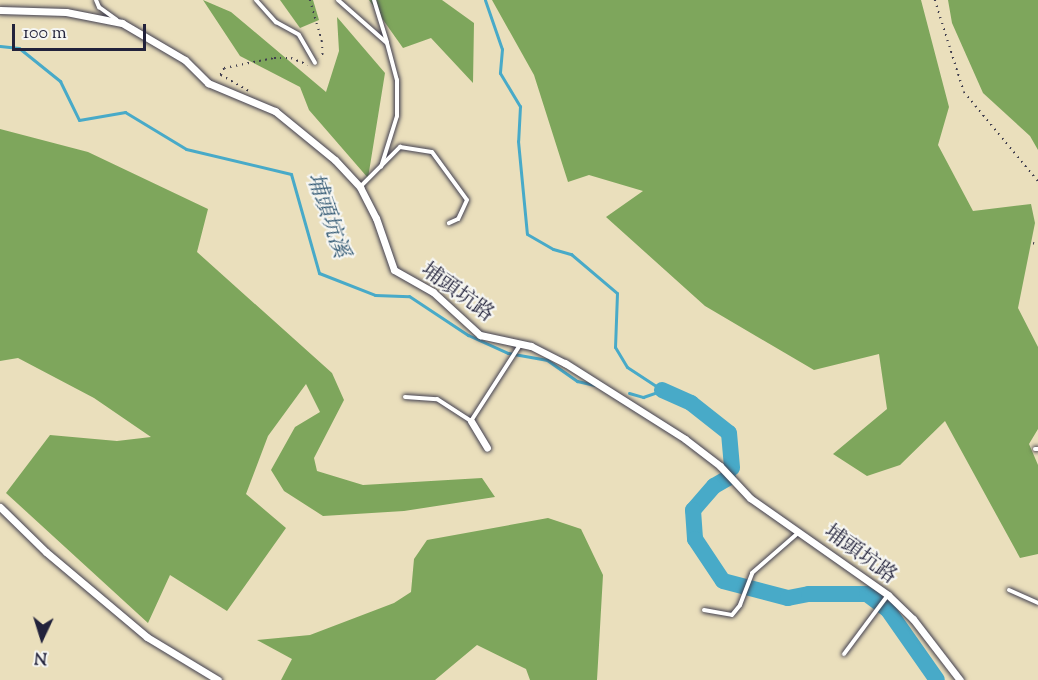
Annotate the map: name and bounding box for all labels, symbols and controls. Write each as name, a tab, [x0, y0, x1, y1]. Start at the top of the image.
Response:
scale bar	[15, 12, 148, 50]
text: 100 m	[23, 21, 67, 47]
water label: 埔頭坑溪	[299, 170, 353, 262]
street label: 埔頭坑路	[416, 258, 498, 328]
street label: 埔頭坑路	[819, 520, 901, 590]
north arrow	[12, 608, 72, 668]
text: N	[34, 645, 48, 668]

